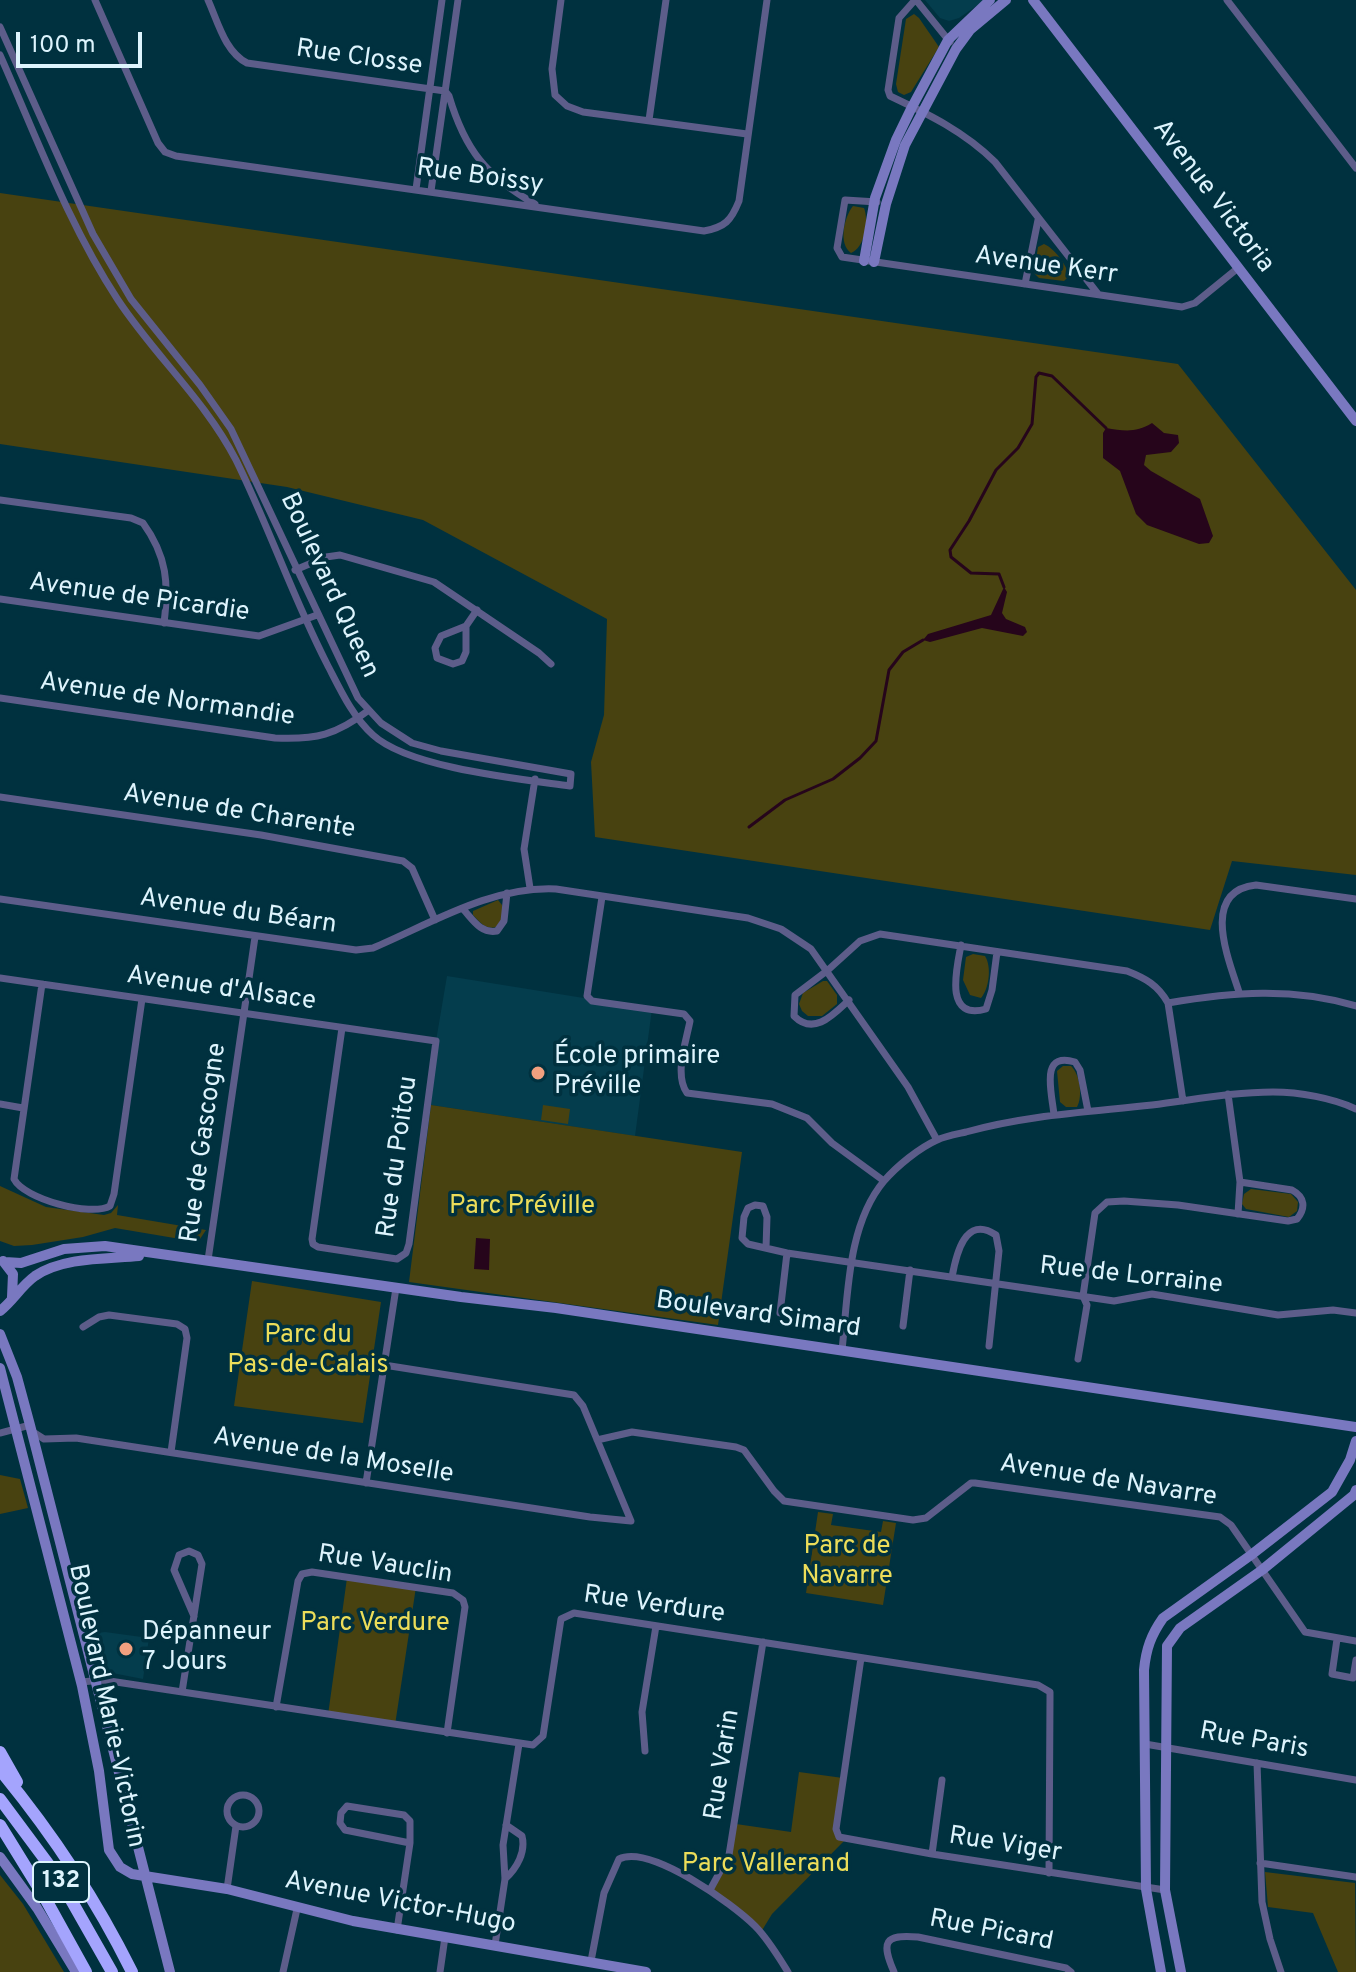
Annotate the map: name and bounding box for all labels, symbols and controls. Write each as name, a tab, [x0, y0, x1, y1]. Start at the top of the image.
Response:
scale bar	[20, 16, 146, 66]
text: 100 m	[30, 31, 96, 61]
street label: Rue Closse	[294, 35, 424, 83]
street label: Avenue Victoria	[1144, 114, 1280, 280]
street label: Rue Boissy	[415, 154, 545, 202]
street label: Avenue Kerr	[973, 242, 1119, 292]
street label: Boulevard Queen	[271, 489, 385, 683]
street label: Avenue de Picardie	[27, 568, 251, 630]
street label: Avenue de Normandie	[38, 668, 296, 734]
street label: Avenue de Charente	[121, 779, 357, 847]
street label: Avenue du Béarn	[138, 884, 338, 942]
street label: Avenue d'Alsace	[124, 961, 318, 1019]
street label: Rue de Gascogne	[176, 1041, 234, 1245]
place label: École primaire Préville	[554, 1042, 720, 1104]
marker: École primaire Préville	[529, 1064, 547, 1082]
street label: Rue du Poitou	[372, 1074, 426, 1240]
park label: Parc Préville	[449, 1192, 595, 1224]
street label: Rue de Lorraine	[1038, 1252, 1224, 1302]
street label: Boulevard Simard	[654, 1286, 862, 1346]
park label: Parc du Pas-de-Calais	[227, 1321, 389, 1382]
street label: Avenue de la Moselle	[211, 1423, 455, 1491]
street label: Avenue de Navarre	[997, 1449, 1219, 1515]
park label: Parc de Navarre	[801, 1532, 893, 1594]
street label: Rue Vauclin	[315, 1540, 455, 1592]
street label: Boulevard Marie-Victorin	[60, 1561, 150, 1851]
street label: Rue Verdure	[581, 1581, 727, 1631]
park label: Parc Verdure	[300, 1609, 450, 1641]
place label: Dépanneur 7 Jours	[142, 1618, 271, 1680]
marker: Dépanneur 7 Jours	[117, 1640, 135, 1658]
street label: Rue Varin	[700, 1707, 748, 1823]
street label: Rue Paris	[1197, 1717, 1311, 1767]
street label: Rue Viger	[946, 1822, 1064, 1870]
park label: Parc Vallerand	[682, 1850, 850, 1882]
road number: 132	[33, 1862, 89, 1902]
street label: Avenue Victor-Hugo	[282, 1866, 518, 1942]
street label: Rue Picard	[927, 1905, 1055, 1959]

